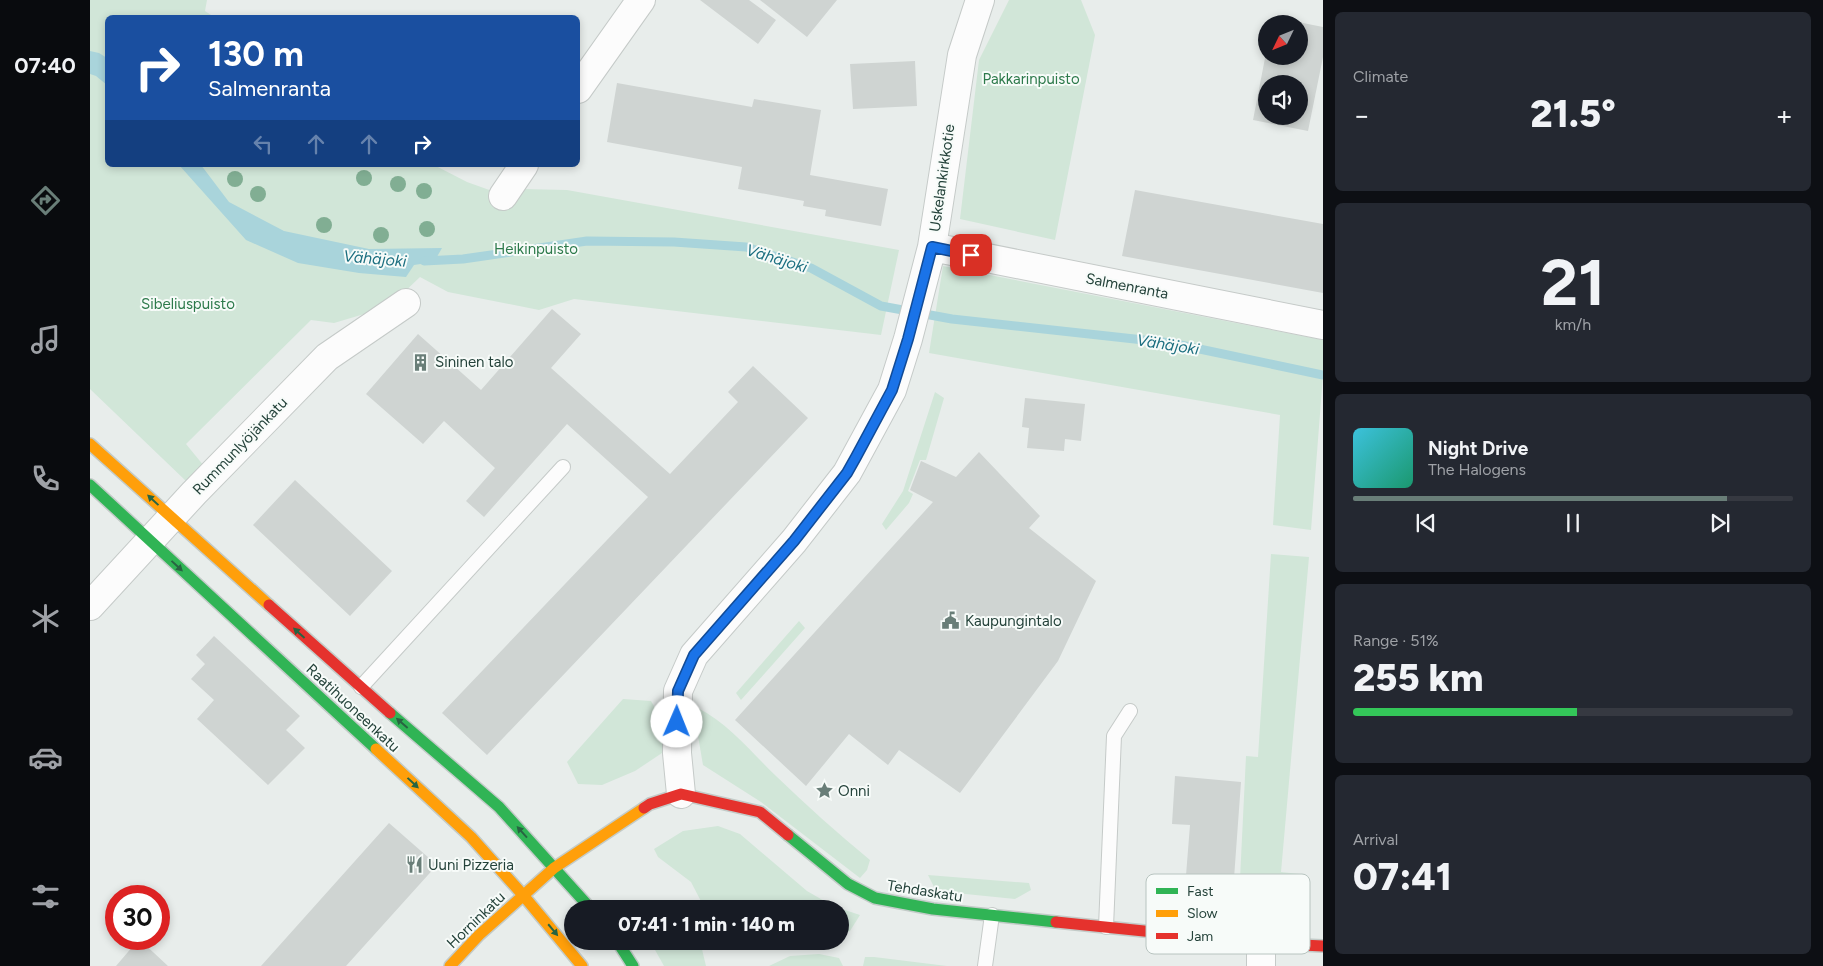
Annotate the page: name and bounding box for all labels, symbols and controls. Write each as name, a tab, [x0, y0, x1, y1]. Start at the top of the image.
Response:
north arrow	[1258, 15, 1308, 65]
map controls	[1258, 15, 1308, 125]
text: 130 m	[208, 33, 304, 75]
icon: right	[125, 35, 190, 100]
text: 07:40	[14, 52, 76, 79]
text: Climate	[1353, 67, 1408, 86]
park label: Pakkarinpuisto	[982, 70, 1080, 88]
text: Salmenranta	[208, 75, 331, 102]
button: sound	[1258, 75, 1308, 125]
text: 21.5°	[1530, 91, 1616, 137]
text: −	[1353, 98, 1370, 132]
text: +	[1776, 98, 1793, 132]
street label: Uskelankirkkotie	[926, 123, 958, 233]
icon: left	[249, 130, 277, 158]
icon: ahead	[302, 130, 330, 158]
icon: ahead	[355, 130, 383, 158]
icon: right	[408, 130, 436, 158]
icon: directions	[28, 183, 63, 218]
pin	[950, 234, 992, 276]
park label: Heikinpuisto	[494, 240, 578, 258]
water label: Vähäjoki	[744, 240, 810, 277]
icon: arrive	[957, 241, 985, 269]
text: 21	[1540, 243, 1606, 321]
water label: Vähäjoki	[343, 246, 407, 271]
street label: Salmenranta	[1084, 269, 1170, 303]
park label: Sibeliuspuisto	[141, 295, 235, 313]
text: km/h	[1555, 315, 1591, 334]
icon: music	[28, 322, 63, 357]
water label: Vähäjoki	[1135, 330, 1201, 359]
building icon: Sininen talo	[411, 352, 431, 372]
place label: Sininen talo	[435, 353, 514, 371]
street label: Rummunlyöjänkatu	[189, 393, 291, 499]
text: Night Drive	[1428, 437, 1528, 460]
text: The Halogens	[1428, 460, 1526, 479]
icon: phone	[28, 461, 63, 496]
one-way arrow	[147, 494, 159, 506]
icon: previous	[1412, 509, 1440, 537]
icon: pause	[1559, 509, 1587, 537]
icon: next	[1706, 509, 1734, 537]
one-way arrow	[171, 560, 183, 572]
icon: climate	[28, 601, 63, 636]
public building icon: Kaupungintalo	[941, 611, 961, 631]
place label: Kaupungintalo	[965, 612, 1062, 630]
one-way arrow	[293, 627, 306, 638]
text: Range · 51%	[1353, 631, 1439, 650]
text: 255 km	[1353, 655, 1483, 701]
street label: Raatihuoneenkatu	[303, 660, 403, 756]
position arrow	[650, 695, 702, 747]
one-way arrow	[395, 717, 408, 728]
icon: car	[28, 740, 63, 775]
one-way arrow	[406, 777, 418, 789]
place icon: Onni	[814, 781, 834, 801]
place label: Onni	[838, 782, 870, 800]
one-way arrow	[516, 826, 528, 838]
text: Arrival	[1353, 830, 1398, 849]
text: 07:41	[1353, 854, 1452, 900]
restaurant icon: Uuni Pizzeria	[404, 855, 424, 875]
place label: Uuni Pizzeria	[428, 856, 514, 874]
legend	[1146, 874, 1310, 954]
street label: Tehdaskatu	[886, 876, 964, 906]
icon: filters	[28, 879, 63, 914]
text: Fast	[1187, 883, 1213, 900]
speed limit sign: 30	[105, 885, 170, 950]
street label: Horninkatu	[443, 888, 509, 952]
text: Slow	[1187, 905, 1218, 922]
text: 07:41 · 1 min · 140 m	[618, 913, 795, 936]
one-way arrow	[547, 924, 558, 937]
text: Jam	[1187, 928, 1213, 945]

